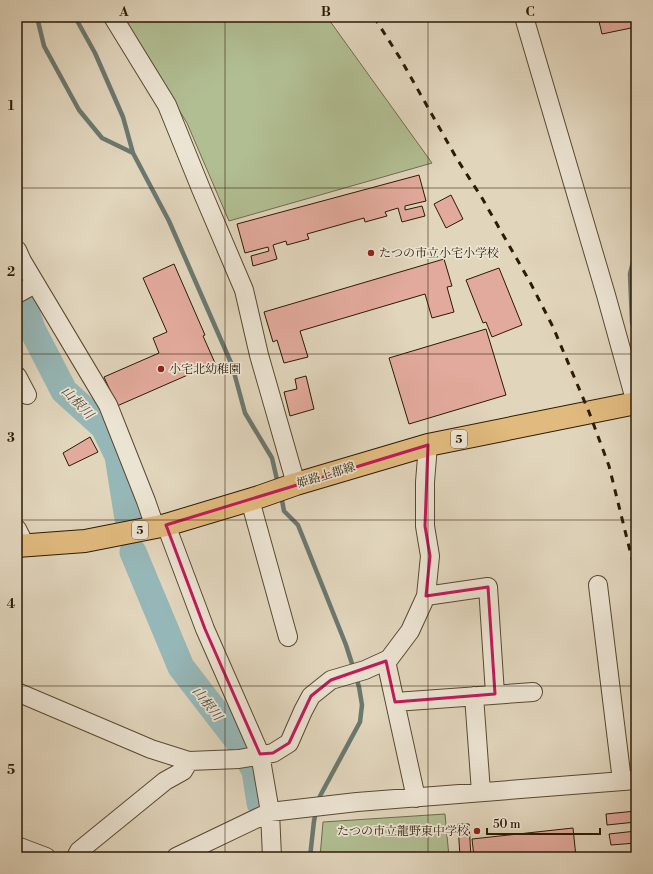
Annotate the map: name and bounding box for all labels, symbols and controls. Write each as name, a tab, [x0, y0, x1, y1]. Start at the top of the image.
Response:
text: A	[118, 4, 129, 20]
text: B	[321, 4, 331, 20]
text: C	[525, 4, 535, 20]
text: 1	[8, 98, 15, 114]
place label: たつの市立小宅小学校	[379, 246, 499, 261]
marker: たつの市立小宅小学校	[366, 248, 376, 258]
text: 2	[7, 264, 15, 280]
place label: 小宅北幼稚園	[169, 362, 241, 377]
marker: 小宅北幼稚園	[156, 364, 166, 374]
water label: 山根川	[58, 383, 98, 424]
text: 3	[7, 430, 15, 446]
road number: 5	[451, 430, 467, 448]
street label: 姫路上郡線	[295, 460, 357, 491]
road number: 5	[132, 521, 148, 539]
text: 4	[7, 596, 16, 612]
water label: 山根川	[189, 683, 227, 725]
text: 5	[7, 762, 15, 778]
scale bar	[487, 810, 600, 836]
text: 50 m	[493, 817, 521, 832]
place label: たつの市立龍野東中学校	[337, 824, 469, 839]
marker: たつの市立龍野東中学校	[472, 826, 482, 836]

